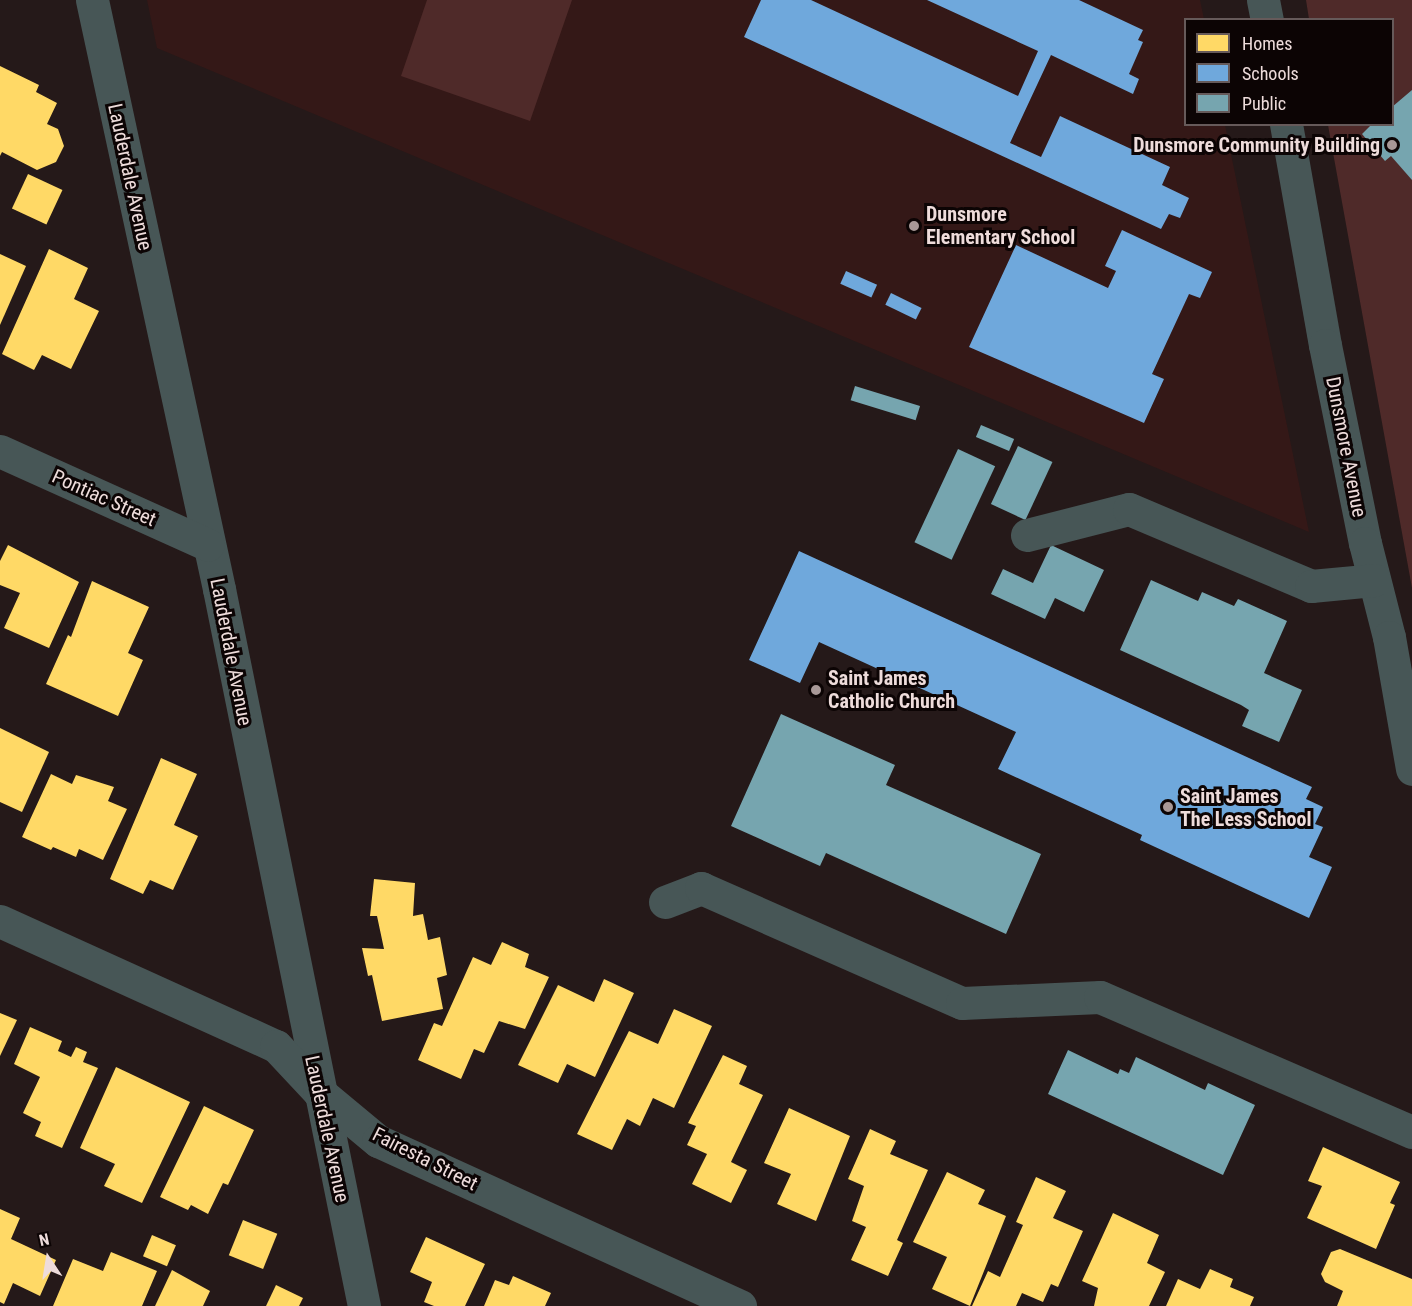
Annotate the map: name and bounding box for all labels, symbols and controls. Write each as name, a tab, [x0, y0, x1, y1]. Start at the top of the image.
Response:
legend	[1184, 18, 1394, 126]
text: Homes	[1242, 33, 1292, 54]
text: Schools	[1242, 63, 1299, 84]
text: Public	[1242, 93, 1286, 114]
street label: Lauderdale Avenue	[103, 101, 157, 253]
place label: Dunsmore Community Building	[1133, 133, 1380, 157]
marker: Dunsmore Community Building	[1385, 138, 1399, 152]
place label: Dunsmore Elementary School	[926, 202, 1075, 249]
marker: Dunsmore Elementary School	[907, 219, 921, 233]
street label: Dunsmore Avenue	[1321, 375, 1371, 519]
street label: Pontiac Street	[48, 464, 160, 532]
street label: Lauderdale Avenue	[205, 576, 257, 728]
place label: Saint James Catholic Church	[828, 666, 955, 713]
marker: Saint James Catholic Church	[809, 683, 823, 697]
place label: Saint James The Less School	[1180, 784, 1312, 831]
marker: Saint James The Less School	[1161, 800, 1175, 814]
street label: Lauderdale Avenue	[300, 1053, 354, 1205]
street label: Fairesta Street	[368, 1122, 482, 1196]
north arrow	[18, 1228, 78, 1288]
text: N	[37, 1230, 51, 1250]

